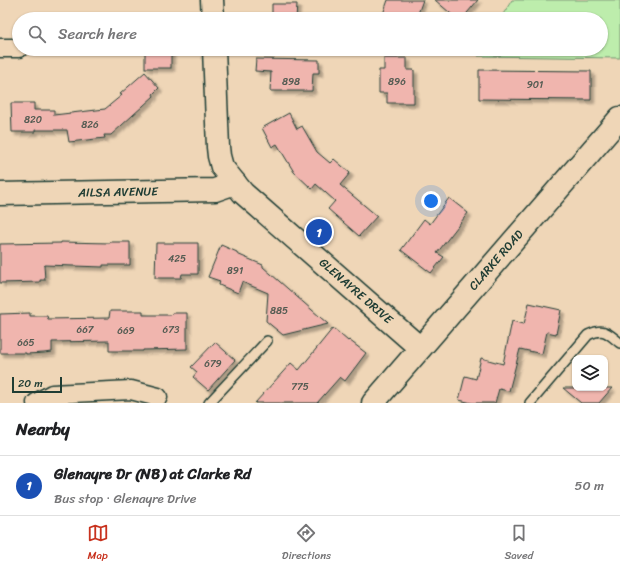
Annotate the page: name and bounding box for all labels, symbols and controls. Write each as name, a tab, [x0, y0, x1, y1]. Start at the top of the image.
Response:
search box	[12, 12, 608, 56]
text: Search here	[58, 21, 137, 47]
icon: search	[26, 23, 48, 45]
house number: 898	[282, 73, 300, 91]
house number: 896	[388, 73, 406, 91]
house number: 901	[527, 76, 543, 94]
house number: 820	[24, 111, 42, 129]
house number: 826	[81, 116, 99, 134]
street label: AILSA AVENUE	[77, 180, 159, 204]
your location	[421, 191, 441, 211]
pin: 1	[306, 217, 332, 247]
street label: CLARKE ROAD	[463, 224, 529, 296]
house number: 425	[168, 250, 186, 268]
street label: GLENAYRE DRIVE	[314, 252, 399, 331]
house number: 891	[227, 262, 243, 280]
house number: 885	[270, 302, 288, 320]
house number: 667	[76, 321, 95, 339]
house number: 673	[163, 321, 180, 339]
house number: 669	[117, 322, 135, 340]
house number: 665	[17, 334, 35, 352]
house number: 679	[204, 355, 222, 373]
map controls	[572, 355, 608, 391]
button: layers	[572, 355, 608, 391]
text: 20 m	[18, 374, 43, 393]
scale bar	[12, 375, 62, 394]
house number: 775	[291, 378, 309, 396]
text: Nearby	[16, 414, 70, 444]
text: Glenayre Dr (NB) at Clarke Rd	[54, 461, 251, 487]
text: 1	[26, 474, 32, 497]
text: 50 m	[574, 474, 604, 497]
text: Bus stop · Glenayre Drive	[54, 487, 197, 510]
tab: Map	[87, 522, 109, 565]
tab: Directions	[282, 522, 331, 565]
tab: Saved	[504, 522, 533, 565]

